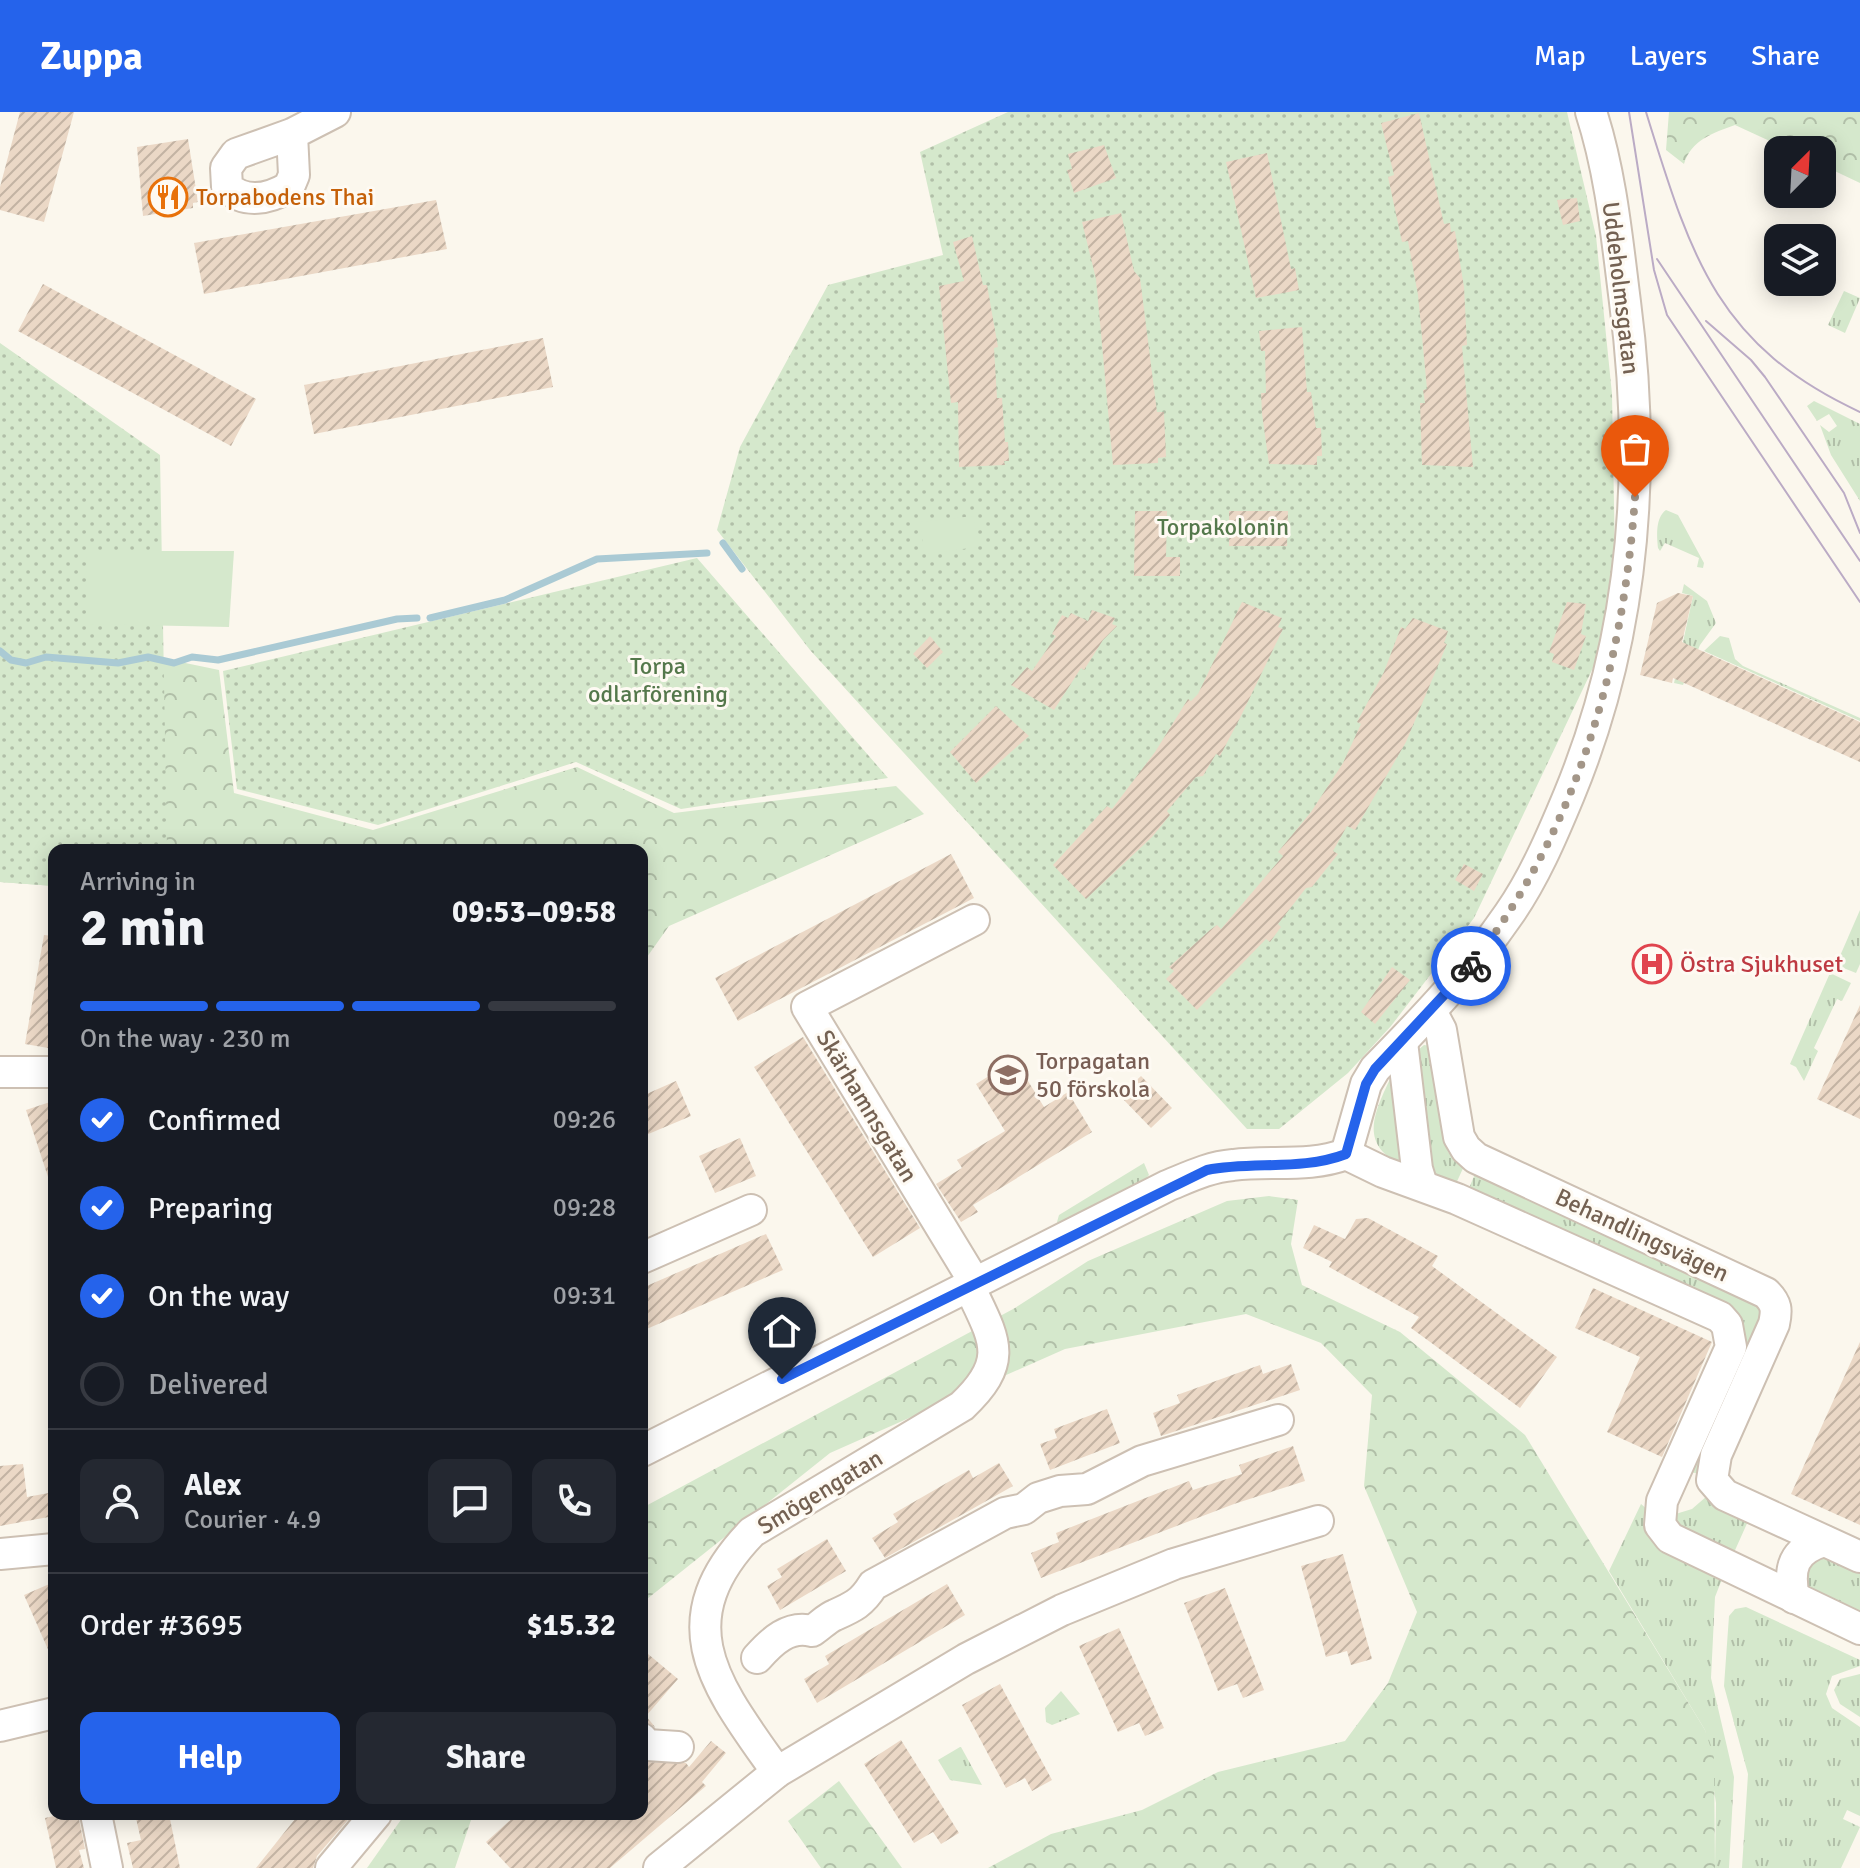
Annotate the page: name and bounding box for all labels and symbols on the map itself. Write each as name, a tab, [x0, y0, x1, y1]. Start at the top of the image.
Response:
north arrow	[1764, 136, 1836, 208]
restaurant icon: Torpabodens Thai	[147, 176, 189, 218]
place label: Torpabodens Thai	[196, 182, 374, 212]
street label: Uddeholmsgatan	[1596, 200, 1646, 376]
pin	[1601, 415, 1669, 497]
park label: Torpakolonin	[1157, 512, 1289, 542]
park label: Torpa odlarförening	[588, 651, 728, 709]
courier	[1431, 926, 1511, 1006]
hospital icon: Östra Sjukhuset	[1631, 943, 1673, 985]
place label: Östra Sjukhuset	[1680, 949, 1843, 979]
street label: Skärhamnsgatan	[810, 1024, 924, 1188]
place label: Torpagatan 50 förskola	[1036, 1046, 1150, 1104]
school or university icon: Torpagatan 50 förskola	[987, 1054, 1029, 1096]
street label: Behandlingsvägen	[1550, 1182, 1734, 1288]
pin	[748, 1297, 816, 1379]
street label: Smögengatan	[752, 1443, 888, 1541]

